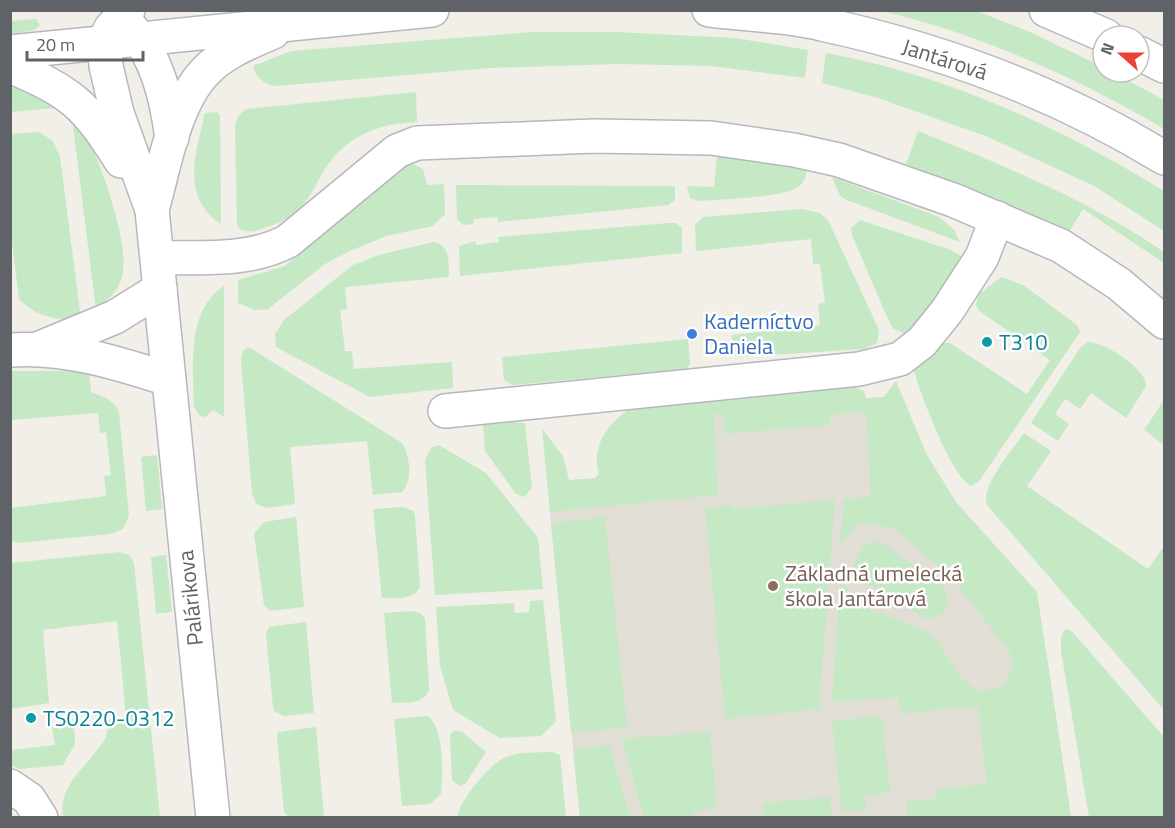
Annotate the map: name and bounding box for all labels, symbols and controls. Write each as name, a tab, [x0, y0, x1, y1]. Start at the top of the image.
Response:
scale bar	[27, 24, 142, 62]
north arrow	[1091, 24, 1151, 84]
street label: Jantárová	[898, 29, 992, 89]
text: 20 m	[36, 31, 75, 58]
text: N	[1094, 39, 1120, 58]
place label: Kaderníctvo Daniela	[704, 304, 814, 363]
place label: T310	[999, 325, 1048, 359]
marker: Kaderníctvo Daniela	[685, 327, 699, 341]
marker: T310	[980, 335, 994, 349]
street label: Palárikova	[168, 549, 212, 647]
place label: Základná umelecká škola Jantárová	[785, 556, 962, 615]
marker: Základná umelecká škola Jantárová	[766, 579, 780, 593]
place label: TS0220-0312	[43, 701, 175, 735]
marker: TS0220-0312	[24, 711, 38, 725]

